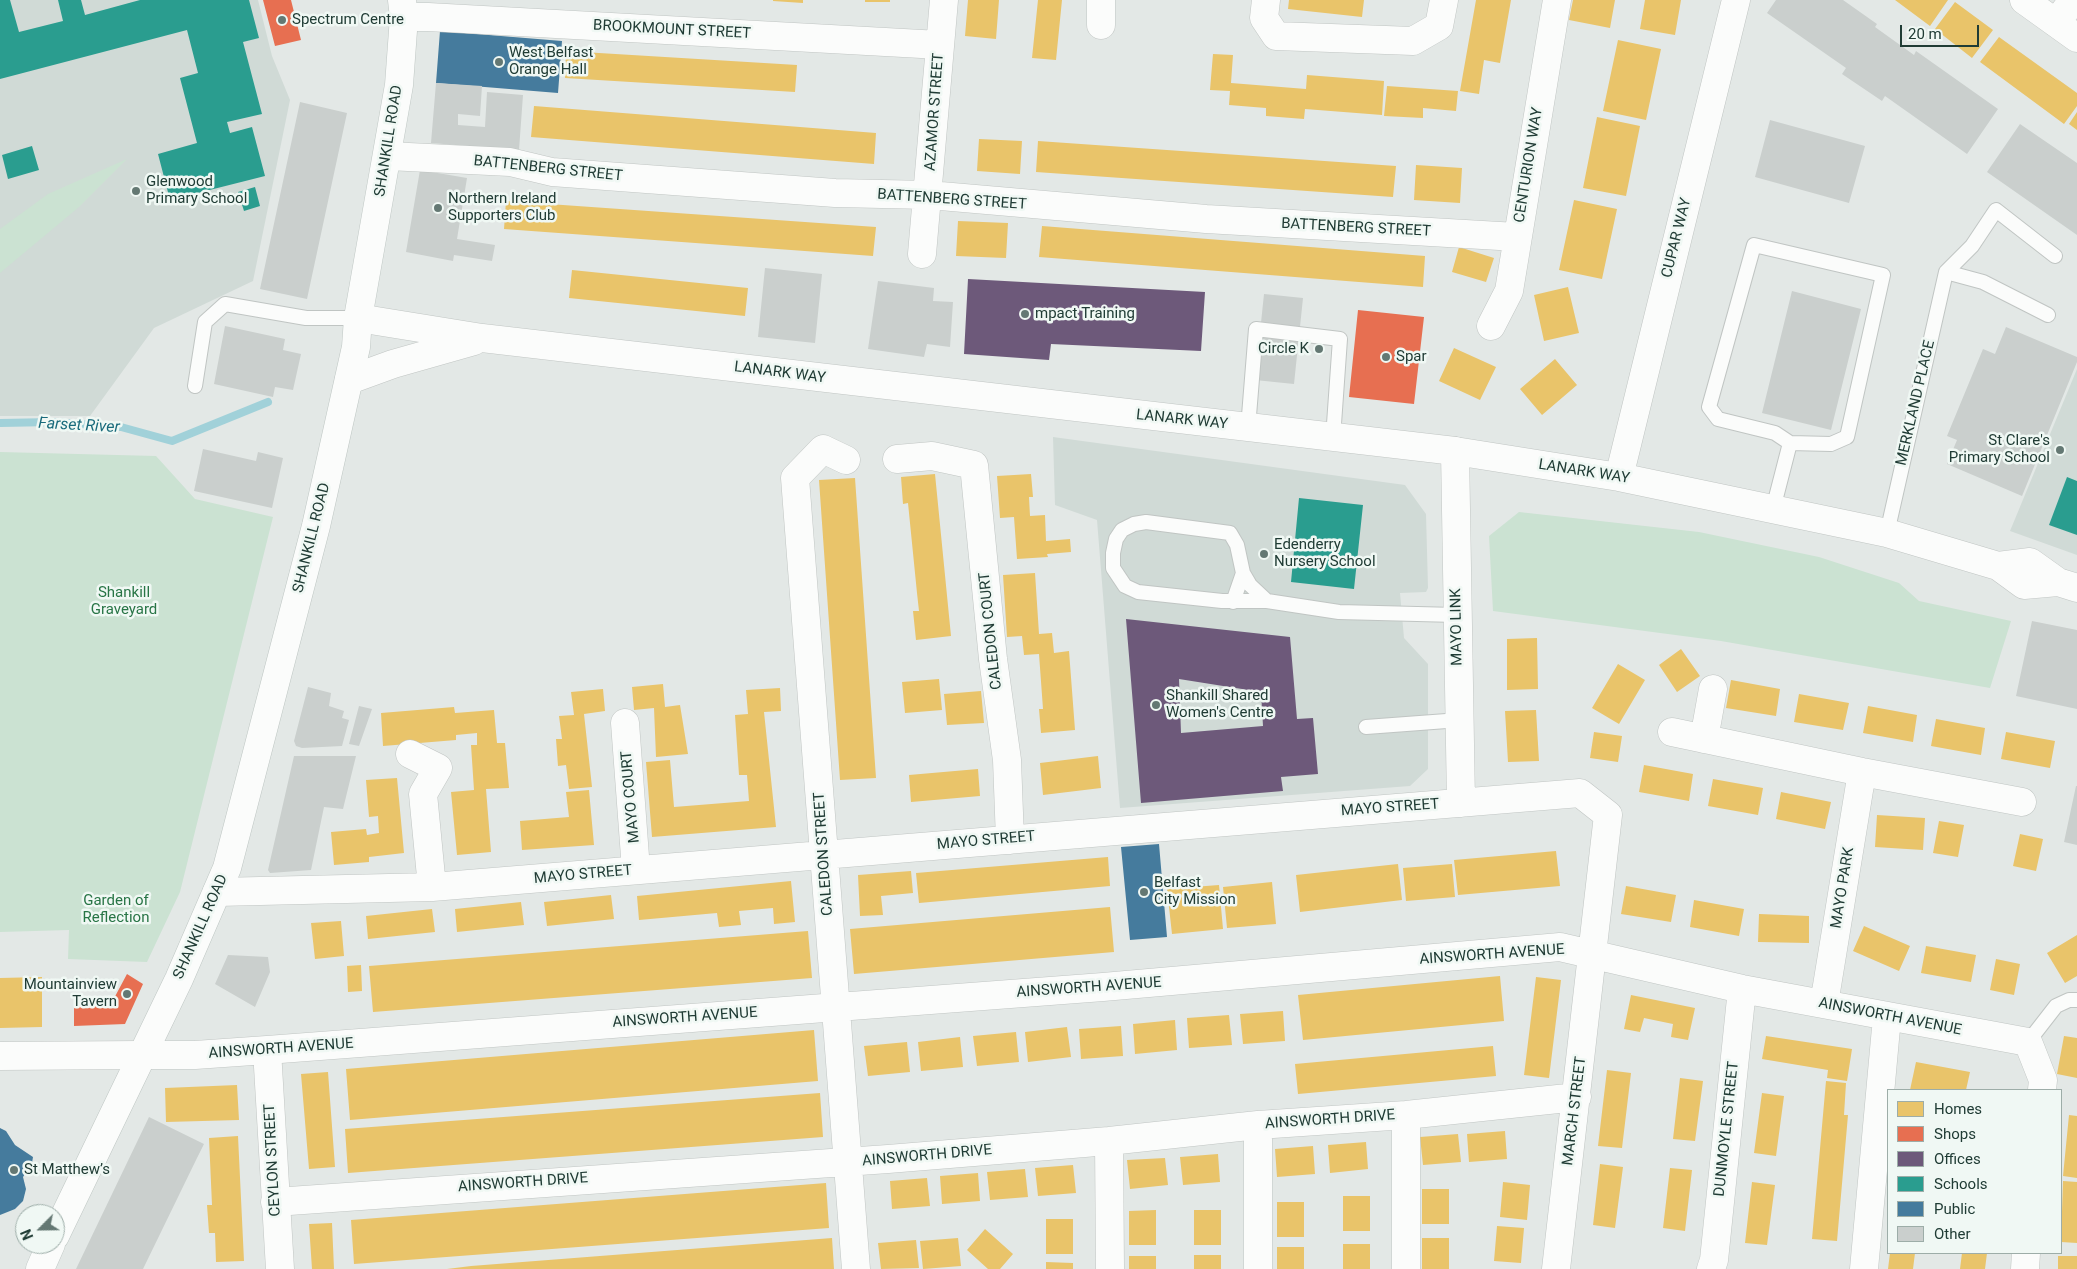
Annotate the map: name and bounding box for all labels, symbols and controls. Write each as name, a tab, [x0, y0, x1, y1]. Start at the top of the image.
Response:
place label: Spectrum Centre	[292, 11, 404, 29]
marker: Spectrum Centre	[276, 14, 288, 26]
scale bar	[1902, 15, 1981, 47]
street label: BROOKMOUNT STREET	[593, 17, 751, 43]
text: 20 m	[1908, 25, 1942, 43]
place label: West Belfast Orange Hall	[509, 44, 593, 79]
street label: AZAMOR STREET	[922, 52, 948, 172]
marker: West Belfast Orange Hall	[493, 56, 505, 68]
street label: SHANKILL ROAD	[371, 84, 407, 198]
street label: CENTURION WAY	[1511, 106, 1547, 224]
street label: BATTENBERG STREET	[473, 152, 623, 186]
place label: Glenwood Primary School	[146, 173, 247, 208]
marker: Glenwood Primary School	[130, 185, 142, 197]
street label: BATTENBERG STREET	[877, 186, 1027, 214]
place label: Northern Ireland Supporters Club	[448, 190, 556, 225]
street label: CUPAR WAY	[1658, 196, 1696, 280]
marker: Northern Ireland Supporters Club	[432, 202, 444, 214]
street label: BATTENBERG STREET	[1281, 215, 1431, 241]
place label: mpact Training	[1035, 305, 1135, 323]
marker: mpact Training	[1019, 308, 1031, 320]
street label: MERKLAND PLACE	[1893, 339, 1939, 467]
place label: Circle K	[1258, 340, 1309, 358]
marker: Circle K	[1313, 343, 1325, 355]
place label: Spar	[1396, 348, 1427, 366]
marker: Spar	[1380, 351, 1392, 363]
street label: LANARK WAY	[733, 358, 827, 388]
street label: LANARK WAY	[1135, 406, 1229, 434]
water label: Farset River	[38, 414, 120, 438]
place label: St Clare's Primary School	[1949, 432, 2050, 467]
marker: St Clare's Primary School	[2054, 444, 2066, 456]
street label: LANARK WAY	[1537, 456, 1631, 488]
street label: SHANKILL ROAD	[290, 481, 334, 595]
place label: Edenderry Nursery School	[1274, 536, 1376, 571]
marker: Edenderry Nursery School	[1258, 548, 1270, 560]
street label: CALEDON COURT	[976, 571, 1006, 691]
park label: Shankill Graveyard	[91, 584, 157, 619]
street label: MAYO LINK	[1447, 588, 1467, 666]
place label: Shankill Shared Women's Centre	[1166, 687, 1274, 722]
marker: Shankill Shared Women's Centre	[1150, 699, 1162, 711]
street label: MAYO COURT	[618, 750, 644, 844]
street label: CALEDON STREET	[811, 792, 837, 916]
street label: MAYO STREET	[1340, 796, 1440, 820]
street label: MAYO STREET	[936, 828, 1036, 854]
street label: MAYO PARK	[1828, 846, 1858, 930]
street label: MAYO STREET	[533, 862, 633, 888]
street label: SHANKILL ROAD	[170, 872, 232, 982]
place label: Belfast City Mission	[1154, 874, 1236, 909]
marker: Belfast City Mission	[1138, 886, 1150, 898]
park label: Garden of Reflection	[83, 892, 149, 927]
street label: AINSWORTH AVENUE	[1419, 941, 1565, 969]
street label: AINSWORTH AVENUE	[1016, 974, 1162, 1002]
place label: Mountainview Tavern	[24, 976, 117, 1011]
marker: Mountainview Tavern	[121, 988, 133, 1000]
street label: AINSWORTH AVENUE	[1817, 994, 1963, 1040]
street label: AINSWORTH AVENUE	[612, 1004, 758, 1032]
street label: AINSWORTH AVENUE	[208, 1035, 354, 1063]
street label: MARCH STREET	[1559, 1055, 1591, 1167]
street label: DUNMOYLE STREET	[1711, 1060, 1743, 1198]
legend	[1887, 1089, 2062, 1254]
text: Homes	[1934, 1100, 1982, 1118]
street label: CEYLON STREET	[261, 1103, 285, 1217]
street label: AINSWORTH DRIVE	[1264, 1106, 1396, 1134]
text: Shops	[1934, 1125, 1976, 1143]
street label: AINSWORTH DRIVE	[861, 1141, 993, 1171]
text: Offices	[1934, 1150, 1981, 1168]
place label: St Matthew’s	[24, 1161, 110, 1179]
marker: St Matthew’s	[8, 1164, 20, 1176]
street label: AINSWORTH DRIVE	[457, 1169, 589, 1197]
text: Schools	[1934, 1175, 1988, 1193]
text: Public	[1934, 1200, 1975, 1218]
north arrow	[15, 1204, 65, 1254]
text: Other	[1934, 1225, 1971, 1243]
text: N	[18, 1227, 36, 1242]

